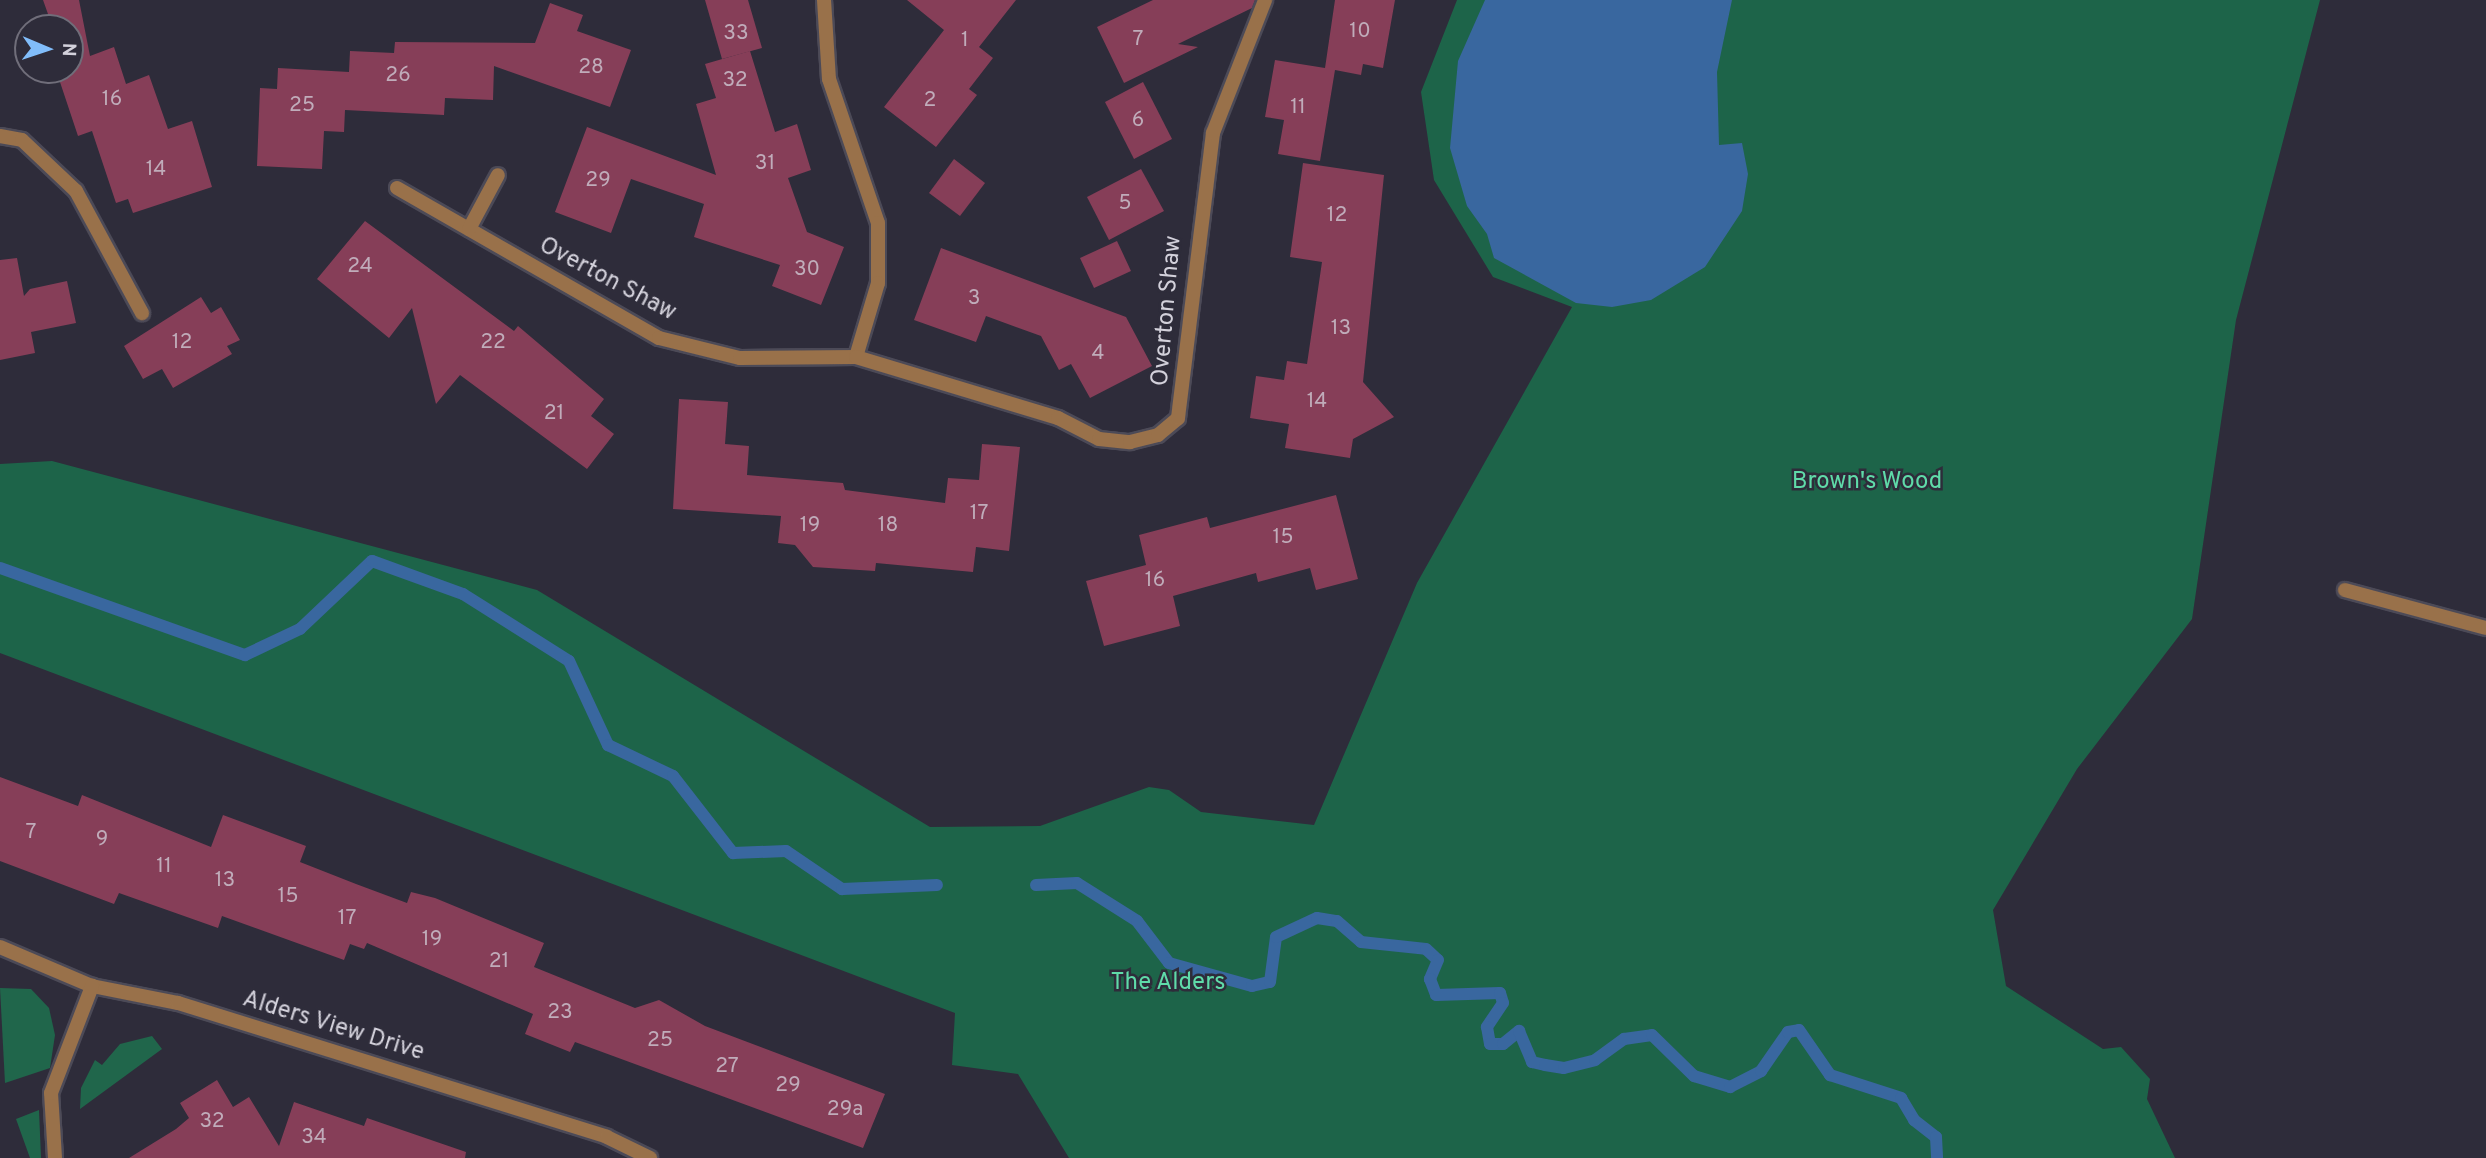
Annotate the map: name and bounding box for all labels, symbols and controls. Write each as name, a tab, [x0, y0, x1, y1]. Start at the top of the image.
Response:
north arrow	[14, 14, 84, 84]
house number: 10	[1349, 19, 1371, 45]
house number: 33	[723, 21, 749, 47]
house number: 7	[1133, 27, 1143, 53]
house number: 1	[961, 28, 969, 54]
text: N	[56, 42, 80, 57]
house number: 28	[578, 55, 604, 81]
house number: 26	[385, 63, 411, 89]
house number: 32	[722, 68, 748, 94]
house number: 16	[102, 87, 122, 113]
house number: 2	[924, 88, 936, 114]
house number: 25	[289, 93, 315, 119]
house number: 11	[1290, 95, 1306, 121]
house number: 6	[1132, 108, 1144, 134]
house number: 31	[755, 151, 775, 177]
house number: 14	[146, 157, 166, 183]
house number: 29	[585, 168, 611, 194]
house number: 5	[1118, 191, 1132, 217]
house number: 12	[1327, 203, 1347, 229]
street label: Overton Shaw	[534, 232, 680, 328]
street label: Overton Shaw	[1147, 234, 1189, 388]
house number: 24	[347, 254, 373, 280]
house number: 30	[794, 257, 820, 283]
house number: 3	[968, 286, 980, 312]
house number: 13	[1331, 316, 1351, 342]
house number: 12	[172, 330, 192, 356]
house number: 22	[480, 330, 506, 356]
house number: 4	[1091, 341, 1105, 367]
house number: 14	[1307, 389, 1327, 415]
house number: 21	[544, 401, 564, 427]
park label: Brown's Wood	[1791, 469, 1943, 497]
house number: 17	[970, 501, 988, 527]
house number: 19	[800, 513, 820, 539]
house number: 18	[878, 513, 898, 539]
house number: 15	[1273, 525, 1293, 551]
house number: 16	[1145, 568, 1165, 594]
house number: 7	[26, 820, 36, 846]
house number: 9	[96, 827, 108, 853]
house number: 11	[156, 854, 172, 880]
house number: 13	[215, 868, 235, 894]
house number: 15	[278, 884, 298, 910]
house number: 17	[338, 906, 356, 932]
house number: 19	[422, 927, 442, 953]
house number: 21	[489, 949, 509, 975]
park label: The Alders	[1110, 970, 1226, 998]
street label: Alders View Drive	[238, 986, 428, 1068]
house number: 23	[547, 1000, 573, 1026]
house number: 25	[647, 1028, 673, 1054]
house number: 27	[715, 1054, 739, 1080]
house number: 29	[775, 1073, 801, 1099]
house number: 29a	[827, 1097, 863, 1123]
house number: 32	[199, 1109, 225, 1135]
house number: 34	[301, 1125, 327, 1151]

